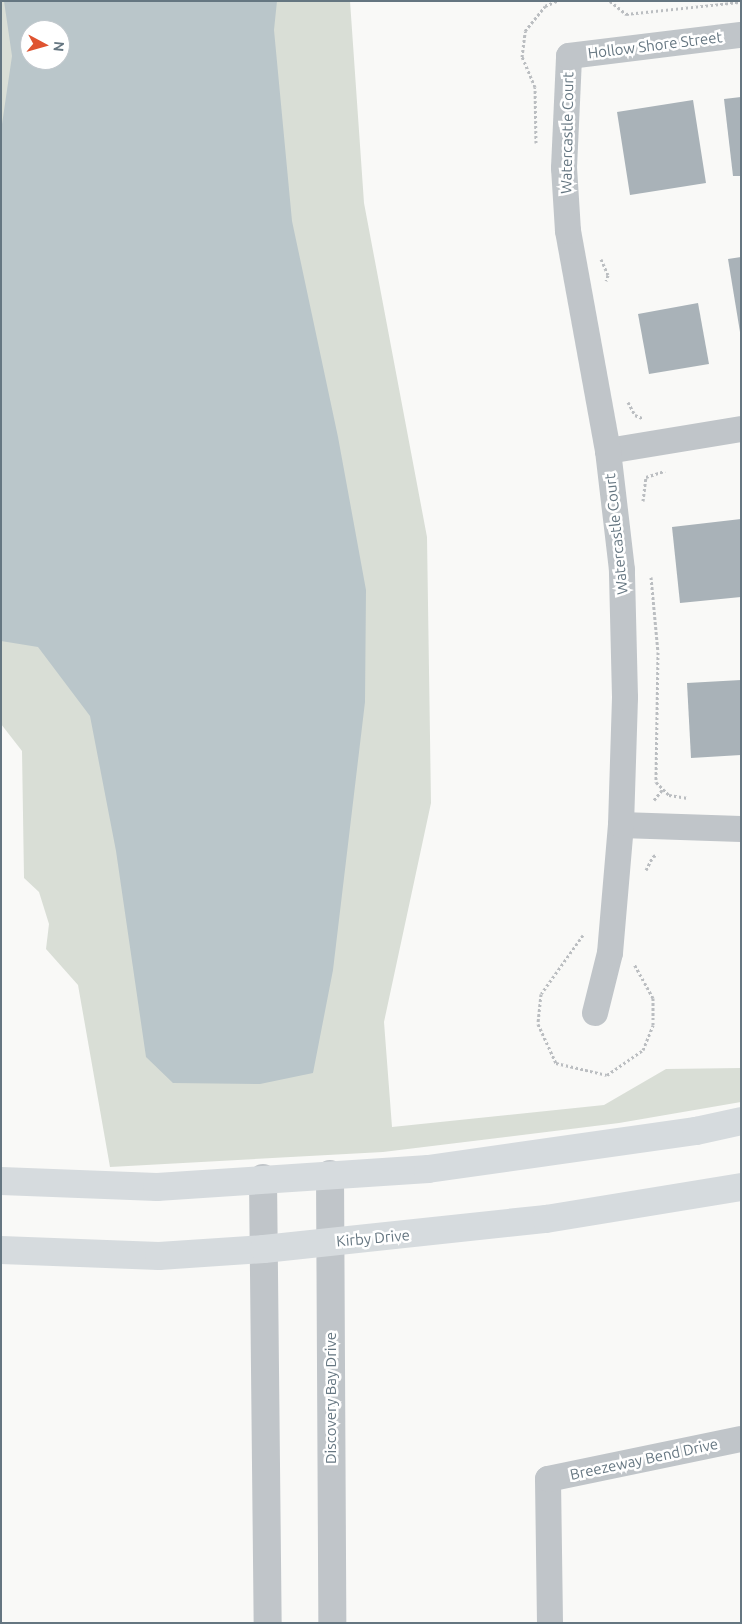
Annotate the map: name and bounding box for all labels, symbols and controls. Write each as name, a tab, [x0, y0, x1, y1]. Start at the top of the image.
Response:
north arrow	[20, 20, 70, 70]
street label: Hollow Shore Street	[587, 28, 723, 62]
text: N	[50, 40, 67, 52]
street label: Watercastle Court	[557, 72, 577, 194]
street label: Watercastle Court	[601, 472, 631, 596]
street label: Kirby Drive	[336, 1226, 410, 1250]
street label: Discovery Bay Drive	[322, 1332, 340, 1464]
street label: Breezeway Bend Drive	[568, 1435, 720, 1483]

